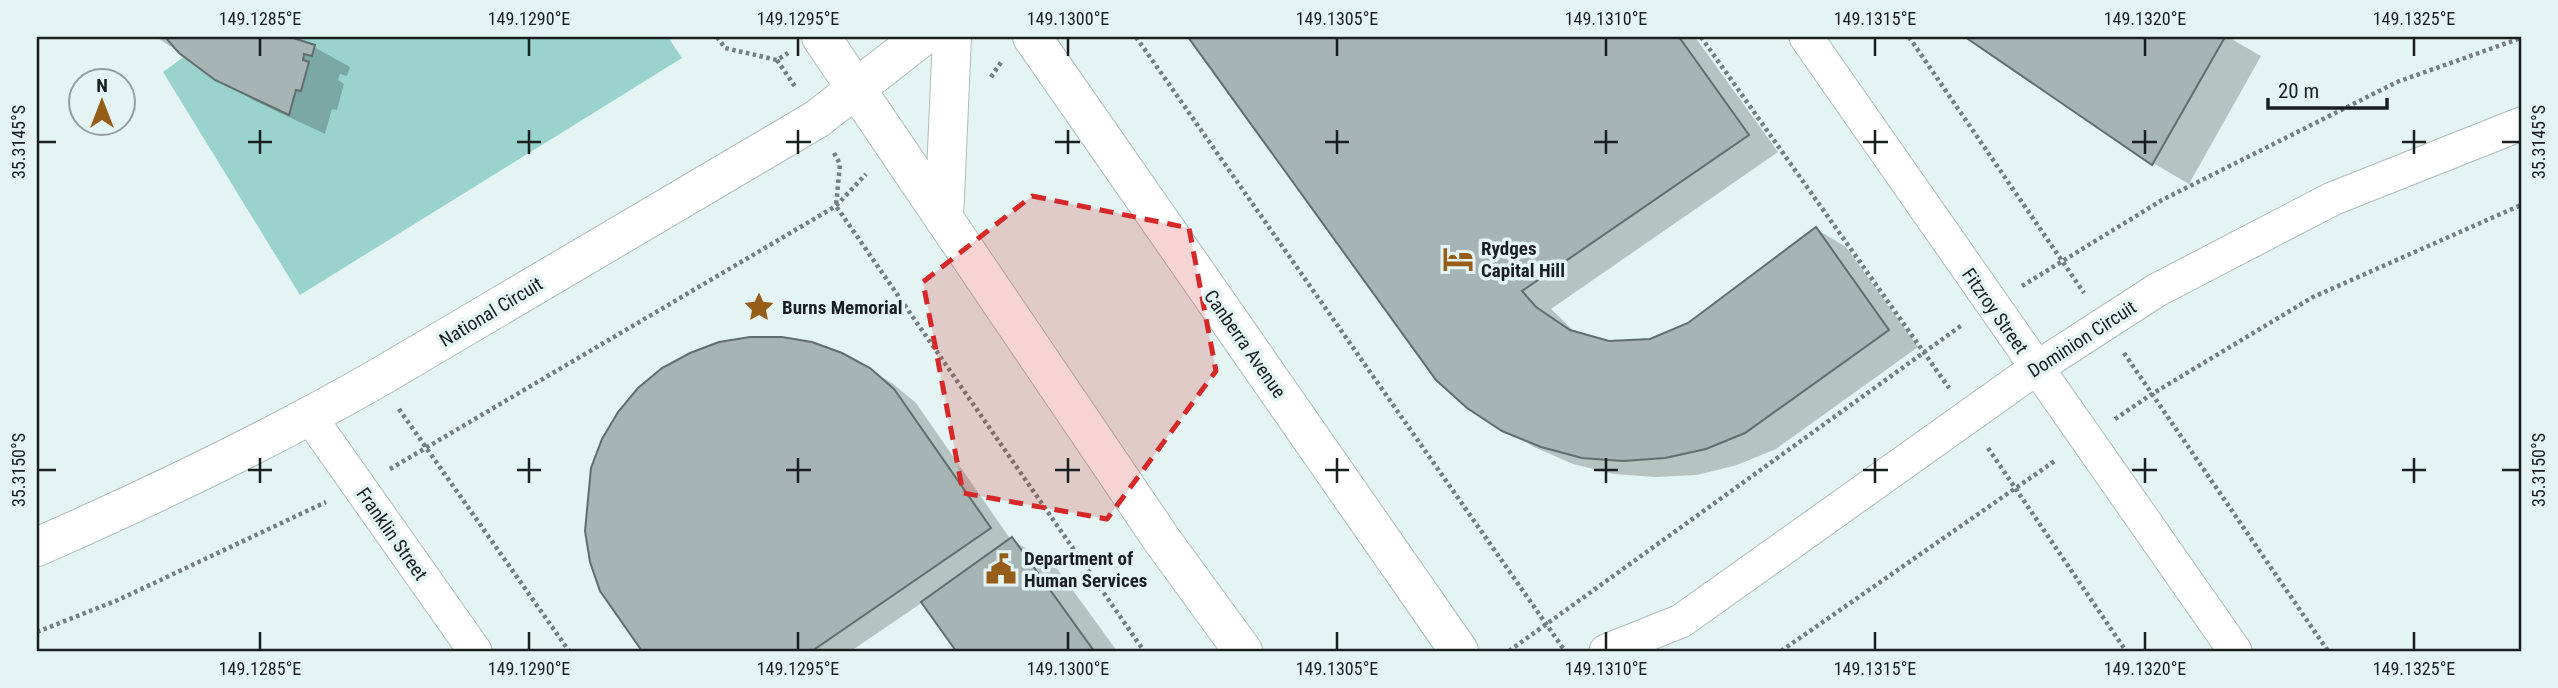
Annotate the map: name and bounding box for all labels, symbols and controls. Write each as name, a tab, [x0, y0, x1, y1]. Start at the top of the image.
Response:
text: 149.1285°E	[219, 8, 301, 29]
text: 149.1290°E	[488, 8, 570, 29]
text: 149.1295°E	[757, 8, 839, 29]
text: 149.1300°E	[1027, 8, 1109, 29]
text: 149.1305°E	[1296, 8, 1378, 29]
text: 149.1310°E	[1565, 8, 1647, 29]
text: 149.1315°E	[1834, 8, 1916, 29]
text: 149.1320°E	[2104, 8, 2186, 29]
text: 149.1325°E	[2373, 8, 2455, 29]
north arrow	[66, 66, 136, 136]
scale bar	[2268, 66, 2386, 110]
text: N	[96, 74, 108, 97]
text: 20 m	[2278, 79, 2319, 103]
text: 35.3145°S	[8, 105, 29, 179]
text: 35.3145°S	[2528, 105, 2549, 179]
place label: Rydges Capital Hill	[1481, 237, 1565, 282]
hotel icon: Rydges Capital Hill	[1441, 242, 1475, 276]
street label: Fitzroy Street	[1957, 264, 2033, 358]
street label: National Circuit	[435, 272, 547, 352]
street label: Canberra Avenue	[1199, 285, 1291, 403]
place icon: Burns Memorial	[742, 290, 776, 324]
street label: Dominion Circuit	[2024, 295, 2140, 383]
place label: Burns Memorial	[782, 296, 903, 319]
text: 35.3150°S	[8, 433, 29, 507]
text: 35.3150°S	[2528, 433, 2549, 507]
street label: Franklin Street	[352, 483, 432, 585]
place label: Department of Human Services	[1024, 547, 1147, 592]
public building icon: Department of Human Services	[984, 552, 1018, 586]
text: 149.1285°E	[219, 658, 301, 679]
text: 149.1290°E	[488, 658, 570, 679]
text: 149.1295°E	[757, 658, 839, 679]
text: 149.1300°E	[1027, 658, 1109, 679]
text: 149.1305°E	[1296, 658, 1378, 679]
text: 149.1310°E	[1565, 658, 1647, 679]
text: 149.1315°E	[1834, 658, 1916, 679]
text: 149.1320°E	[2104, 658, 2186, 679]
text: 149.1325°E	[2373, 658, 2455, 679]

